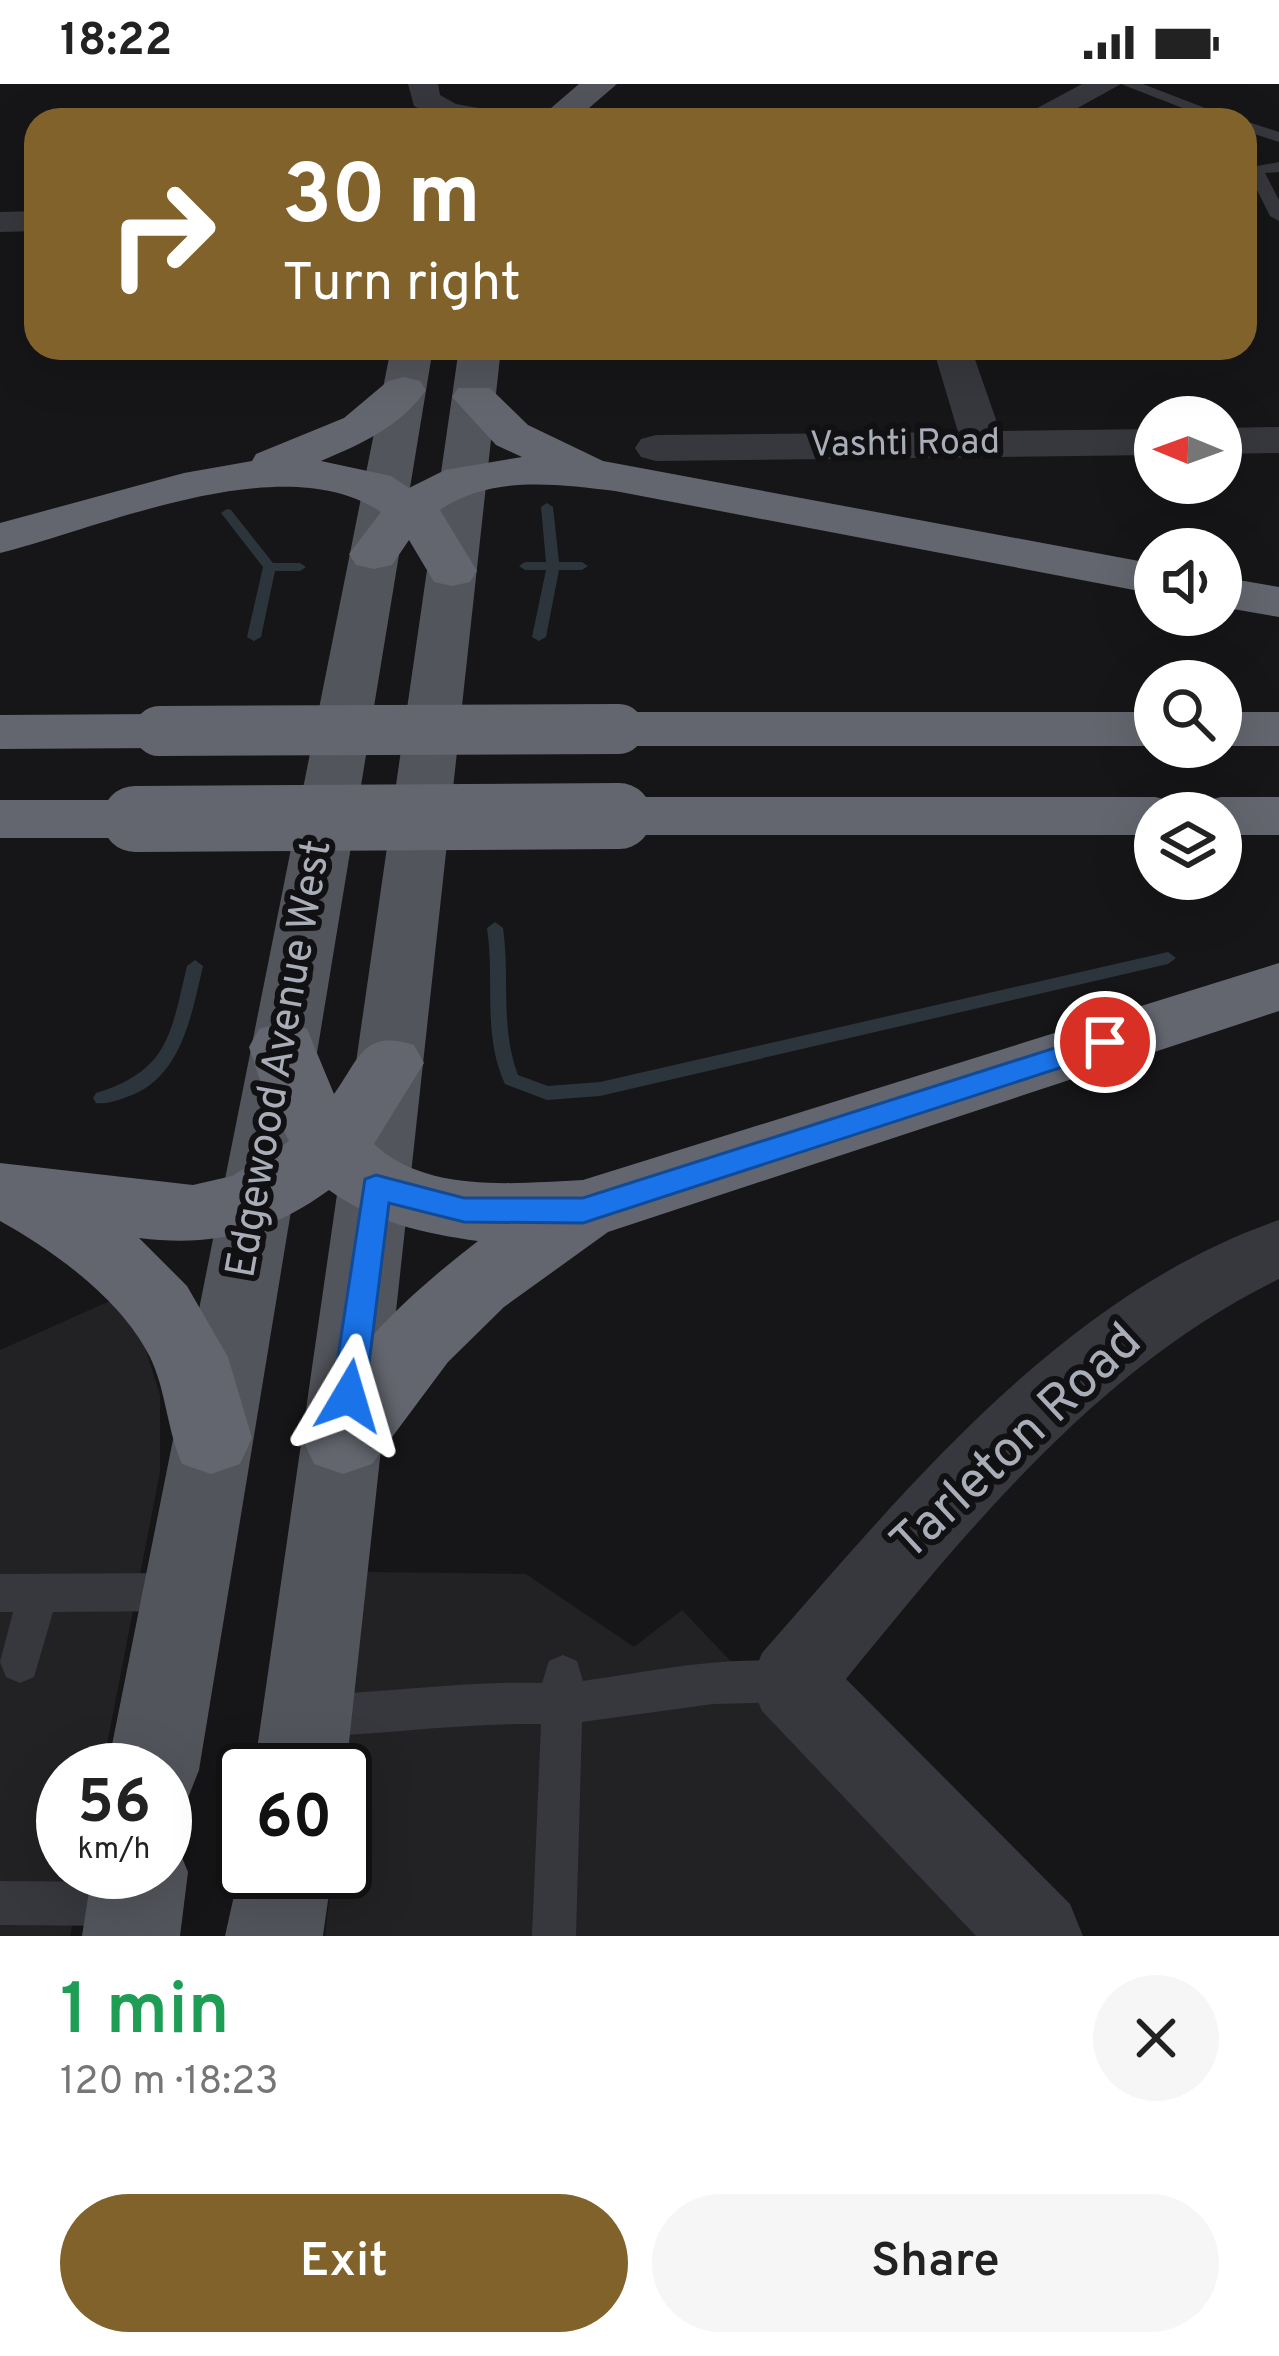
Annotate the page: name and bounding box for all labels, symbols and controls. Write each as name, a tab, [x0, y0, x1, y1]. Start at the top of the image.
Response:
text: 18:22	[60, 14, 172, 71]
text: 30 m	[282, 147, 481, 253]
icon: right	[84, 156, 240, 312]
text: Turn right	[282, 251, 521, 320]
north arrow	[1134, 396, 1242, 504]
map controls	[1134, 396, 1242, 900]
street label: Vashti Road	[809, 420, 1001, 470]
button: sound	[1134, 528, 1242, 636]
button: search	[1134, 660, 1242, 768]
button: layers	[1134, 792, 1242, 900]
street label: Edgewood Avenue West	[216, 836, 346, 1282]
pin	[1054, 991, 1156, 1093]
icon: arrive	[1072, 1009, 1138, 1075]
street label: Tarleton Road	[879, 1311, 1157, 1577]
position arrow	[286, 1333, 412, 1459]
speed limit sign: 60	[216, 1743, 372, 1899]
text: 56	[77, 1768, 151, 1844]
text: km/h	[78, 1832, 150, 1869]
text: 1 min	[60, 1968, 230, 2060]
button: close	[1093, 1975, 1219, 2101]
text: 120 m · 18:23	[60, 2059, 278, 2108]
button: Exit	[60, 2194, 628, 2332]
button: Share	[652, 2194, 1219, 2332]

